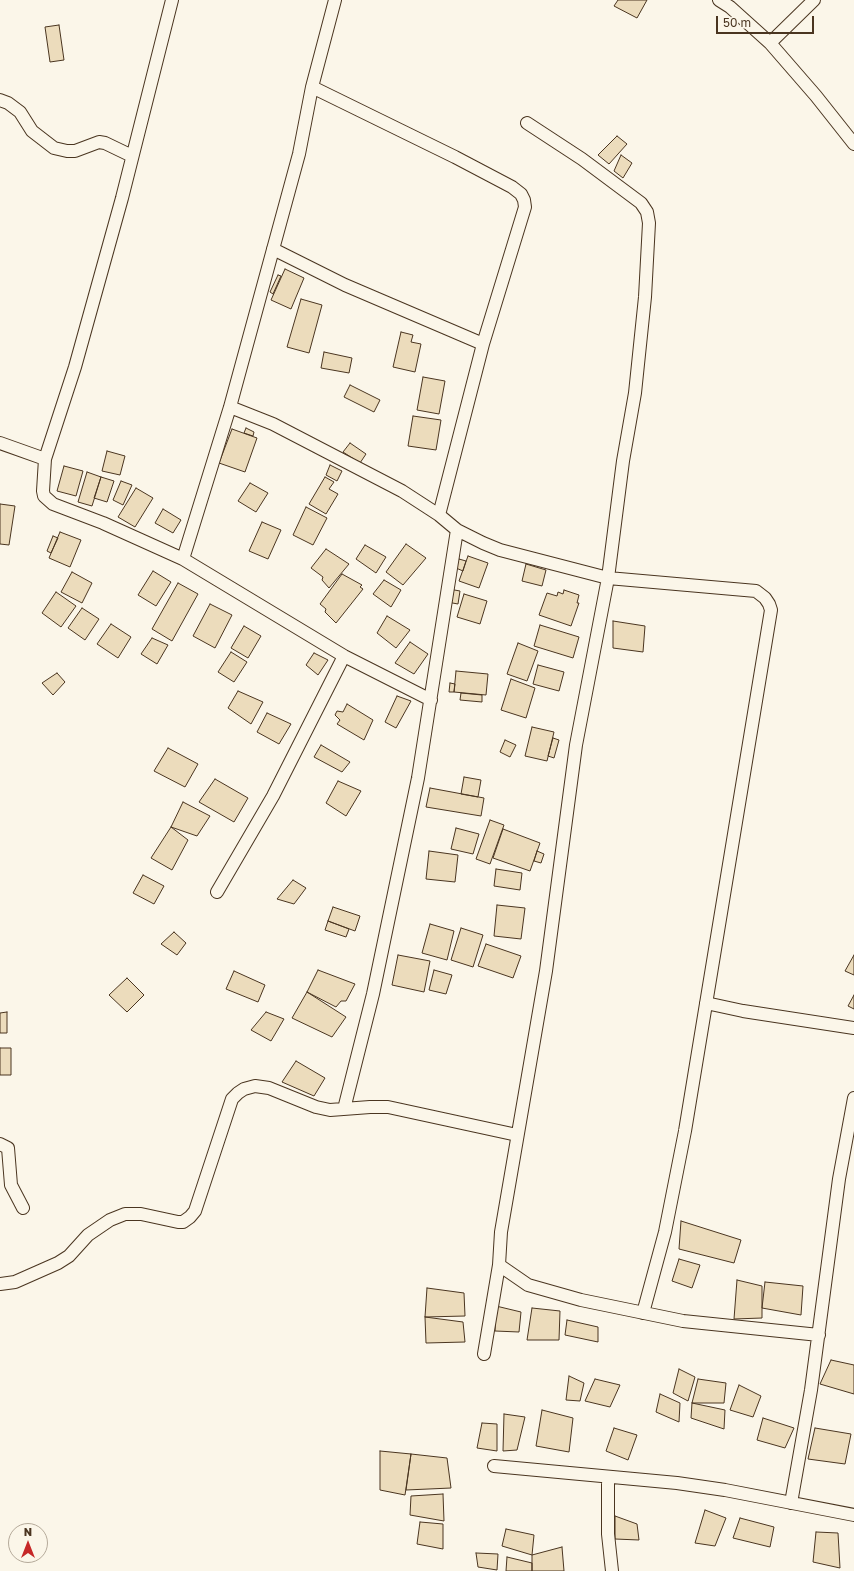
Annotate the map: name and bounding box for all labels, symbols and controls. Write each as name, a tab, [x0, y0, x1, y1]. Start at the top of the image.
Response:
scale bar	[718, 8, 816, 34]
text: 50 m	[723, 15, 751, 30]
north arrow	[8, 1523, 48, 1563]
text: N	[24, 1525, 32, 1538]

